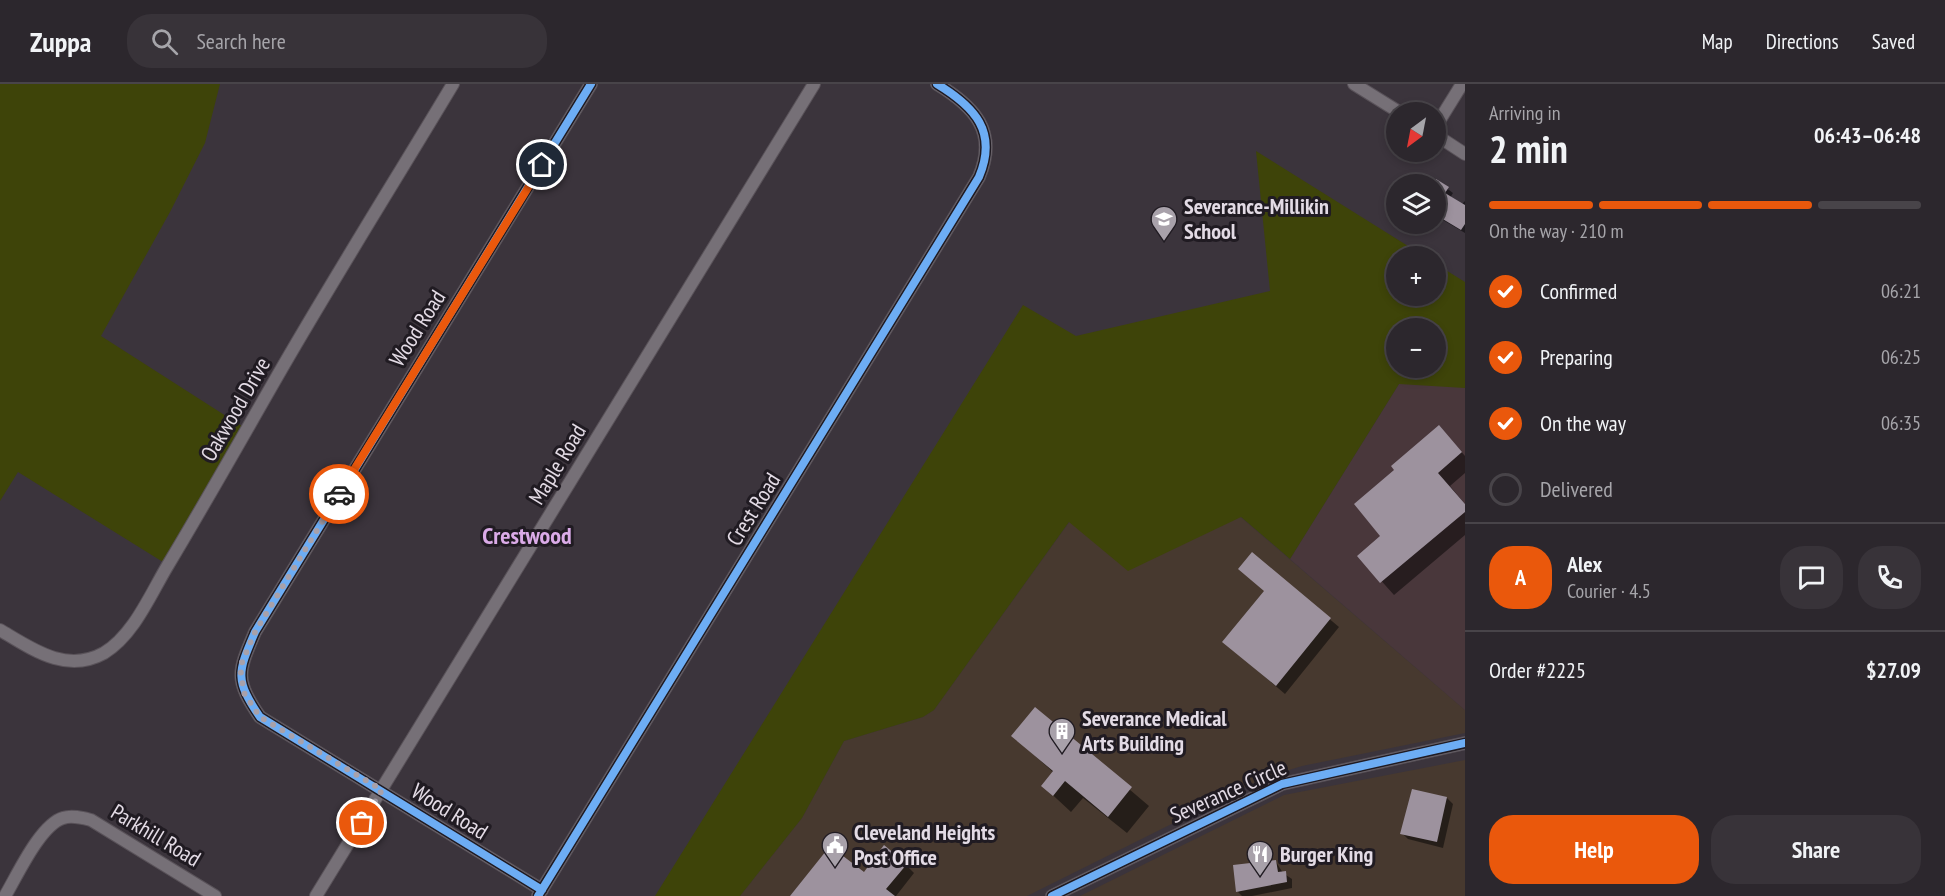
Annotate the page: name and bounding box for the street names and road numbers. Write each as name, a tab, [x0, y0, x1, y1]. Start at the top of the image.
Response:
street label: Wood Road	[383, 285, 451, 371]
street label: Oakwood Drive	[194, 352, 276, 466]
street label: Maple Road	[522, 419, 592, 509]
street label: Crest Road	[720, 467, 786, 551]
street label: Severance Circle	[1165, 753, 1291, 829]
street label: Wood Road	[407, 777, 493, 845]
street label: Parkhill Road	[106, 797, 206, 873]

